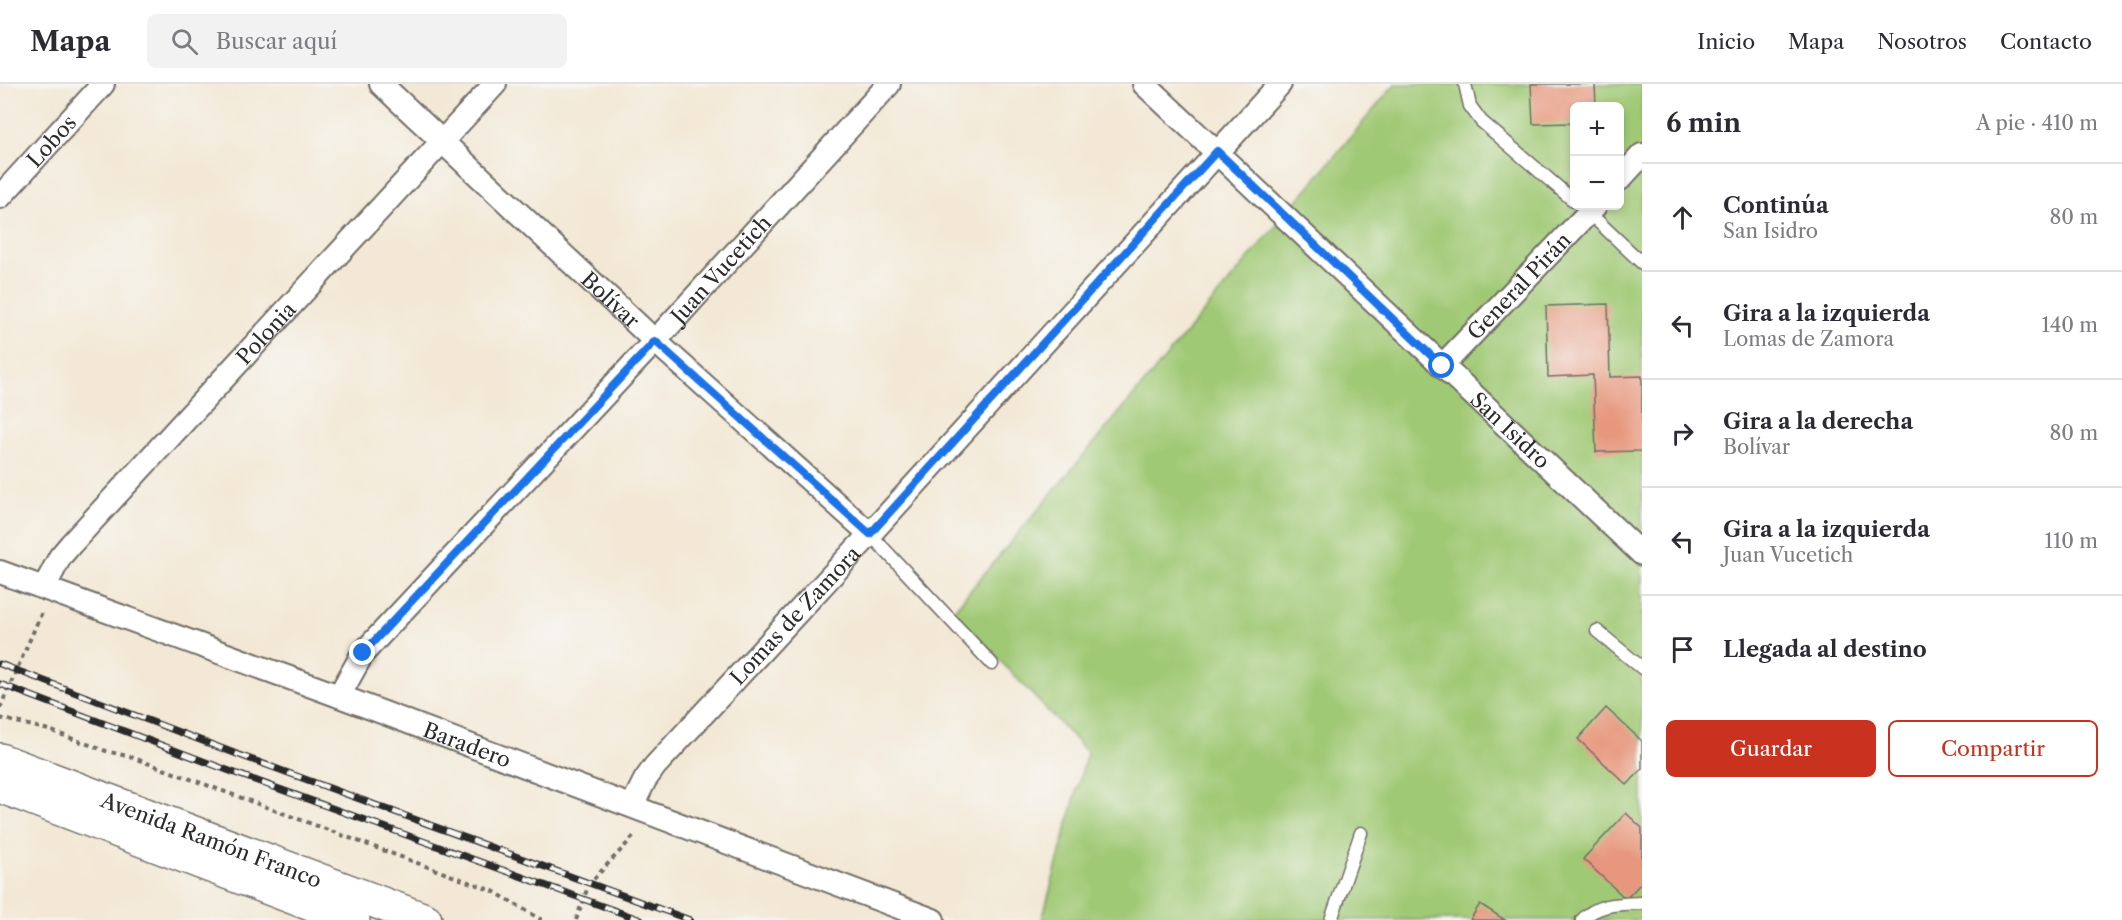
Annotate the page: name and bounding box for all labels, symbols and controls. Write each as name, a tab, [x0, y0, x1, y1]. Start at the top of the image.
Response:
search box	[147, 14, 567, 68]
text: Mapa	[30, 24, 111, 58]
icon: search	[168, 25, 201, 58]
text: Buscar aquí	[216, 28, 337, 55]
text: Inicio	[1697, 29, 1755, 54]
text: Mapa	[1788, 29, 1844, 54]
text: Nosotros	[1877, 29, 1967, 54]
text: Contacto	[2000, 29, 2092, 54]
map controls	[1570, 102, 1624, 210]
button: +	[1570, 102, 1624, 156]
text: 6 min	[1666, 107, 1741, 139]
street label: Lobos	[21, 110, 81, 172]
text: A pie · 410 m	[1976, 111, 2098, 135]
button: −	[1570, 156, 1624, 210]
text: Continúa	[1723, 192, 1829, 219]
icon: ahead	[1666, 201, 1699, 234]
text: 80 m	[2050, 205, 2098, 229]
street label: Juan Vucetich	[663, 210, 776, 330]
text: San Isidro	[1723, 219, 1818, 243]
street label: General Pirán	[1462, 227, 1576, 344]
street label: Bolívar	[576, 266, 645, 333]
street label: Polonia	[231, 296, 301, 369]
text: Gira a la izquierda	[1723, 300, 1930, 327]
icon: left	[1666, 309, 1699, 342]
text: 140 m	[2041, 313, 2098, 337]
text: Lomas de Zamora	[1723, 327, 1894, 351]
route start	[1428, 352, 1454, 378]
street label: San Isidro	[1466, 387, 1555, 473]
text: Gira a la derecha	[1723, 408, 1913, 435]
icon: right	[1666, 417, 1699, 450]
text: 80 m	[2050, 421, 2098, 445]
text: Bolívar	[1723, 435, 1790, 459]
text: Gira a la izquierda	[1723, 516, 1930, 543]
icon: left	[1666, 525, 1699, 558]
text: 110 m	[2045, 529, 2098, 553]
street label: Lomas de Zamora	[725, 540, 866, 690]
text: Juan Vucetich	[1723, 543, 1853, 567]
icon: arrive	[1666, 633, 1699, 666]
text: Llegada al destino	[1723, 636, 1927, 663]
route end	[349, 639, 375, 665]
street label: Baradero	[420, 716, 514, 772]
button: Guardar	[1666, 720, 1876, 777]
button: Compartir	[1888, 720, 2098, 777]
street label: Avenida Ramón Franco	[97, 786, 325, 893]

